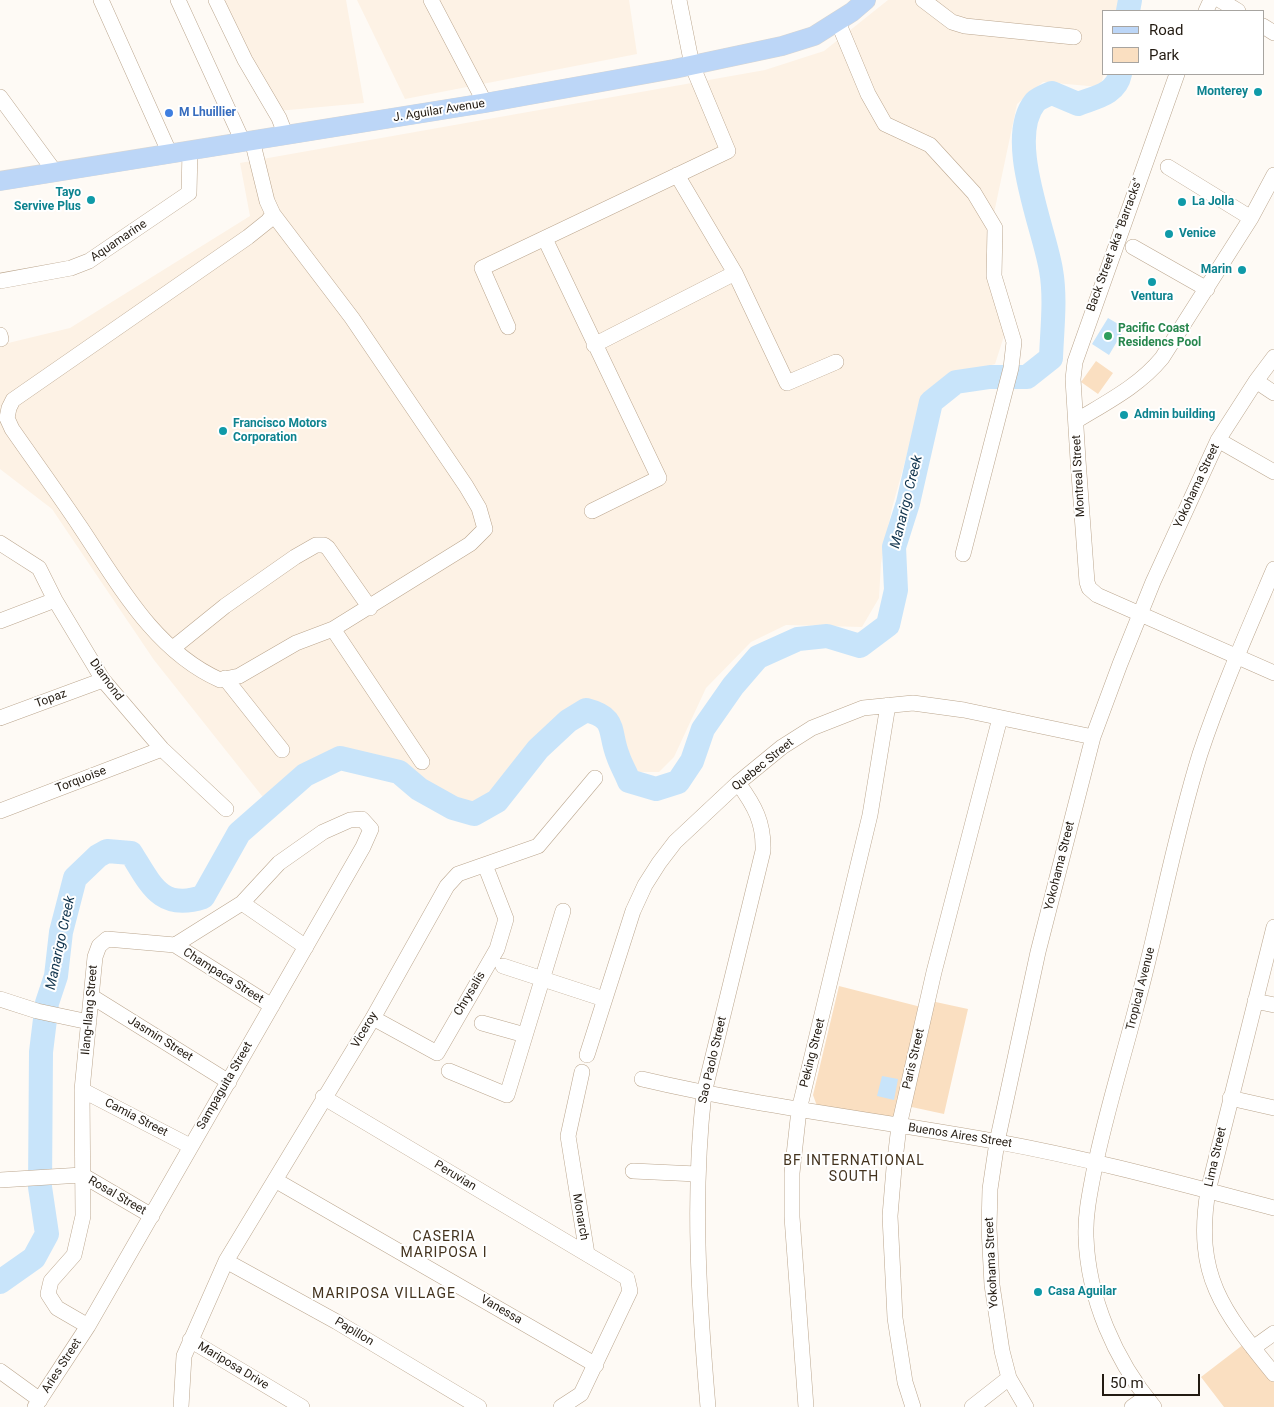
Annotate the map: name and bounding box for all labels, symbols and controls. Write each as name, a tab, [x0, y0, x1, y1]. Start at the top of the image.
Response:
legend	[1102, 10, 1264, 75]
text: Road	[1149, 21, 1183, 39]
text: Park	[1149, 46, 1179, 64]
place label: Monterey	[1197, 85, 1248, 99]
marker: Monterey	[1252, 86, 1264, 98]
street label: J. Aguilar Avenue	[392, 97, 486, 125]
place label: M Lhuillier	[179, 106, 236, 120]
marker: M Lhuillier	[163, 107, 175, 119]
street label: Back Street aka "Barracks"	[1084, 176, 1146, 314]
place label: Tayo Servive Plus	[14, 186, 81, 214]
marker: Tayo Servive Plus	[85, 194, 97, 206]
place label: La Jolla	[1192, 195, 1234, 209]
marker: La Jolla	[1176, 196, 1188, 208]
street label: Aquamarine	[88, 217, 150, 265]
place label: Venice	[1179, 227, 1216, 241]
marker: Venice	[1163, 228, 1175, 240]
place label: Marin	[1201, 263, 1232, 277]
marker: Marin	[1236, 264, 1248, 276]
marker: Ventura	[1146, 276, 1158, 288]
place label: Ventura	[1131, 290, 1173, 304]
place label: Pacific Coast Residencs Pool	[1118, 322, 1201, 350]
marker: Pacific Coast Residencs Pool	[1102, 330, 1114, 342]
place label: Admin building	[1134, 408, 1215, 422]
marker: Admin building	[1118, 409, 1130, 421]
place label: Francisco Motors Corporation	[233, 417, 327, 445]
marker: Francisco Motors Corporation	[217, 425, 229, 437]
street label: Montreal Street	[1070, 435, 1088, 517]
street label: Yokohama Street	[1171, 442, 1223, 530]
water label: Manarigo Creek	[887, 454, 927, 550]
street label: Diamond	[86, 656, 126, 704]
street label: Topaz	[33, 687, 69, 711]
street label: Quebec Street	[729, 736, 797, 794]
street label: Torquoise	[54, 764, 108, 796]
street label: Yokohama Street	[1042, 820, 1078, 912]
water label: Manarigo Creek	[43, 895, 79, 991]
street label: Champaca Street	[180, 945, 266, 1007]
street label: Tropical Avenue	[1124, 946, 1158, 1032]
street label: Ilang-Ilang Street	[79, 964, 101, 1056]
street label: Chrysalis	[451, 969, 489, 1019]
street label: Viceroy	[349, 1009, 381, 1051]
street label: Jasmin Street	[125, 1013, 195, 1065]
street label: Sao Paolo Street	[696, 1015, 730, 1105]
street label: Peking Street	[797, 1017, 829, 1089]
street label: Paris Street	[900, 1027, 928, 1091]
street label: Sampaguita Street	[194, 1040, 256, 1132]
street label: Camia Street	[102, 1096, 170, 1140]
street label: Buenos Aires Street	[907, 1121, 1013, 1151]
street label: Lima Street	[1202, 1126, 1230, 1188]
district label: BF INTERNATIONAL SOUTH	[781, 1153, 927, 1186]
street label: Peruvian	[431, 1158, 479, 1194]
street label: Rosal Street	[85, 1174, 149, 1218]
street label: Monarch	[569, 1192, 591, 1242]
street label: Yokohama Street	[982, 1217, 1002, 1309]
district label: CASERIA MARIPOSA I	[399, 1229, 489, 1262]
place label: Casa Aguilar	[1048, 1285, 1117, 1299]
district label: MARIPOSA VILLAGE	[310, 1286, 458, 1302]
marker: Casa Aguilar	[1032, 1286, 1044, 1298]
street label: Vanessa	[478, 1292, 524, 1328]
street label: Papillon	[332, 1315, 376, 1349]
street label: Aries Street	[39, 1336, 85, 1396]
street label: Mariposa Drive	[195, 1339, 271, 1393]
scale bar	[1104, 1364, 1202, 1396]
text: 50 m	[1110, 1374, 1144, 1392]

